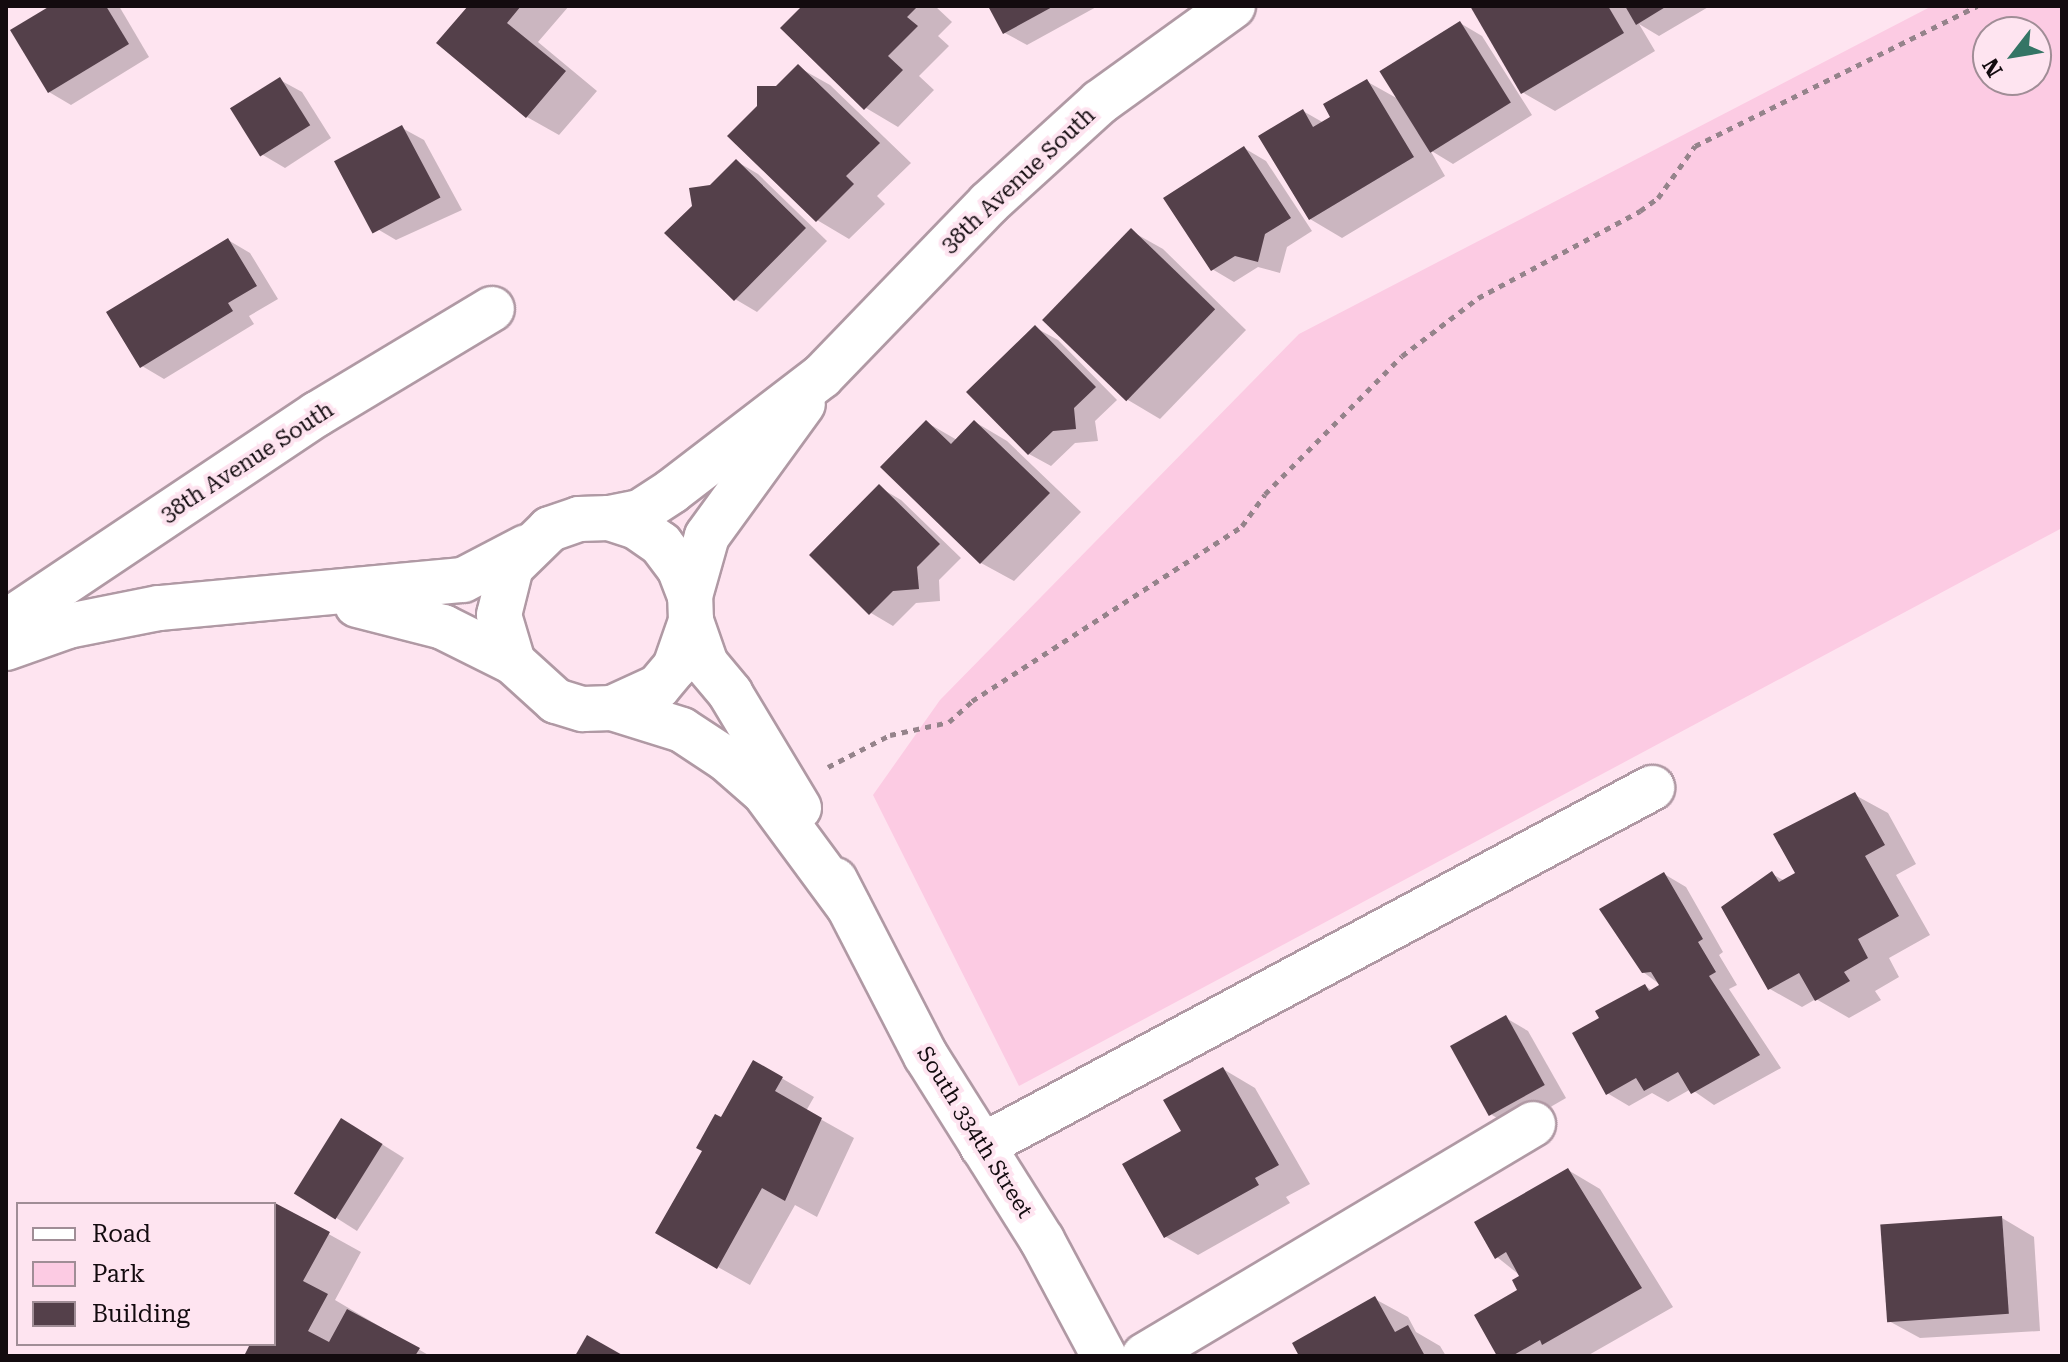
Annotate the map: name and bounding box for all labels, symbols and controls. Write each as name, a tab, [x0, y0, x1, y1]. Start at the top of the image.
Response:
north arrow	[1972, 16, 2052, 96]
text: N	[1978, 54, 2008, 81]
street label: 38th Avenue South	[936, 102, 1100, 258]
street label: 38th Avenue South	[156, 396, 338, 528]
street label: South 334th Street	[912, 1041, 1038, 1223]
legend	[16, 1202, 276, 1346]
text: Road	[92, 1220, 151, 1248]
text: Park	[92, 1260, 145, 1288]
text: Building	[92, 1300, 190, 1328]

